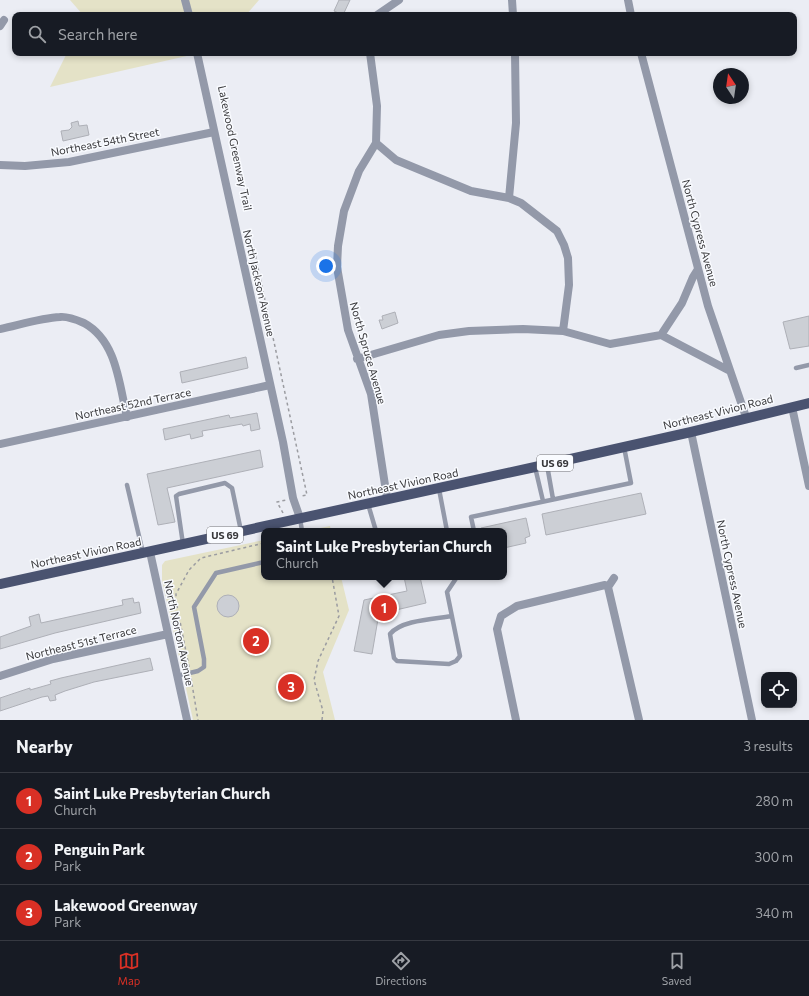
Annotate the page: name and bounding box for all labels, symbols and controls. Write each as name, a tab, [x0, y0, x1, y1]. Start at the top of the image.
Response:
search box	[12, 12, 797, 56]
icon: search	[26, 23, 48, 45]
text: Search here	[58, 25, 137, 43]
north arrow	[713, 68, 749, 104]
street label: Lakewood Greenway Trail	[216, 84, 255, 212]
street label: Northeast 54th Street	[50, 125, 161, 158]
street label: North Cypress Avenue	[680, 178, 721, 288]
street label: North Jackson Avenue	[240, 228, 278, 338]
your location	[316, 256, 336, 276]
street label: North Spruce Avenue	[348, 300, 389, 406]
street label: Northeast 52nd Terrace	[74, 385, 192, 422]
street label: Northeast Vivion Road	[662, 392, 774, 431]
road number: US 69	[537, 455, 573, 471]
street label: Northeast Vivion Road	[346, 465, 459, 502]
street label: North Cypress Avenue	[715, 519, 750, 629]
road number: US 69	[207, 527, 243, 543]
popup	[261, 528, 507, 580]
street label: Northeast Vivion Road	[29, 534, 142, 571]
text: Saint Luke Presbyterian Church	[276, 537, 492, 555]
text: Church	[276, 555, 318, 571]
street label: North Norton Avenue	[162, 579, 197, 687]
pin: 1	[371, 593, 397, 623]
street label: Northeast 51st Terrace	[24, 622, 138, 663]
pin: 2	[243, 626, 269, 656]
pin: 3	[278, 672, 304, 702]
map controls	[761, 672, 797, 708]
button: locate	[761, 672, 797, 708]
text: Nearby	[16, 736, 73, 757]
text: 3 results	[744, 738, 793, 754]
text: Saint Luke Presbyterian Church	[54, 784, 270, 802]
text: 1	[26, 793, 32, 809]
text: 280 m	[756, 793, 793, 809]
text: Church	[54, 802, 96, 818]
text: Penguin Park	[54, 840, 145, 858]
text: 2	[25, 849, 33, 865]
text: 300 m	[755, 849, 793, 865]
text: Park	[54, 858, 81, 874]
text: Lakewood Greenway	[54, 896, 198, 914]
text: 3	[25, 905, 33, 921]
text: 340 m	[755, 905, 793, 921]
text: Park	[54, 914, 81, 930]
tab: Map	[118, 950, 140, 987]
tab: Directions	[375, 950, 427, 987]
tab: Saved	[662, 950, 691, 987]

